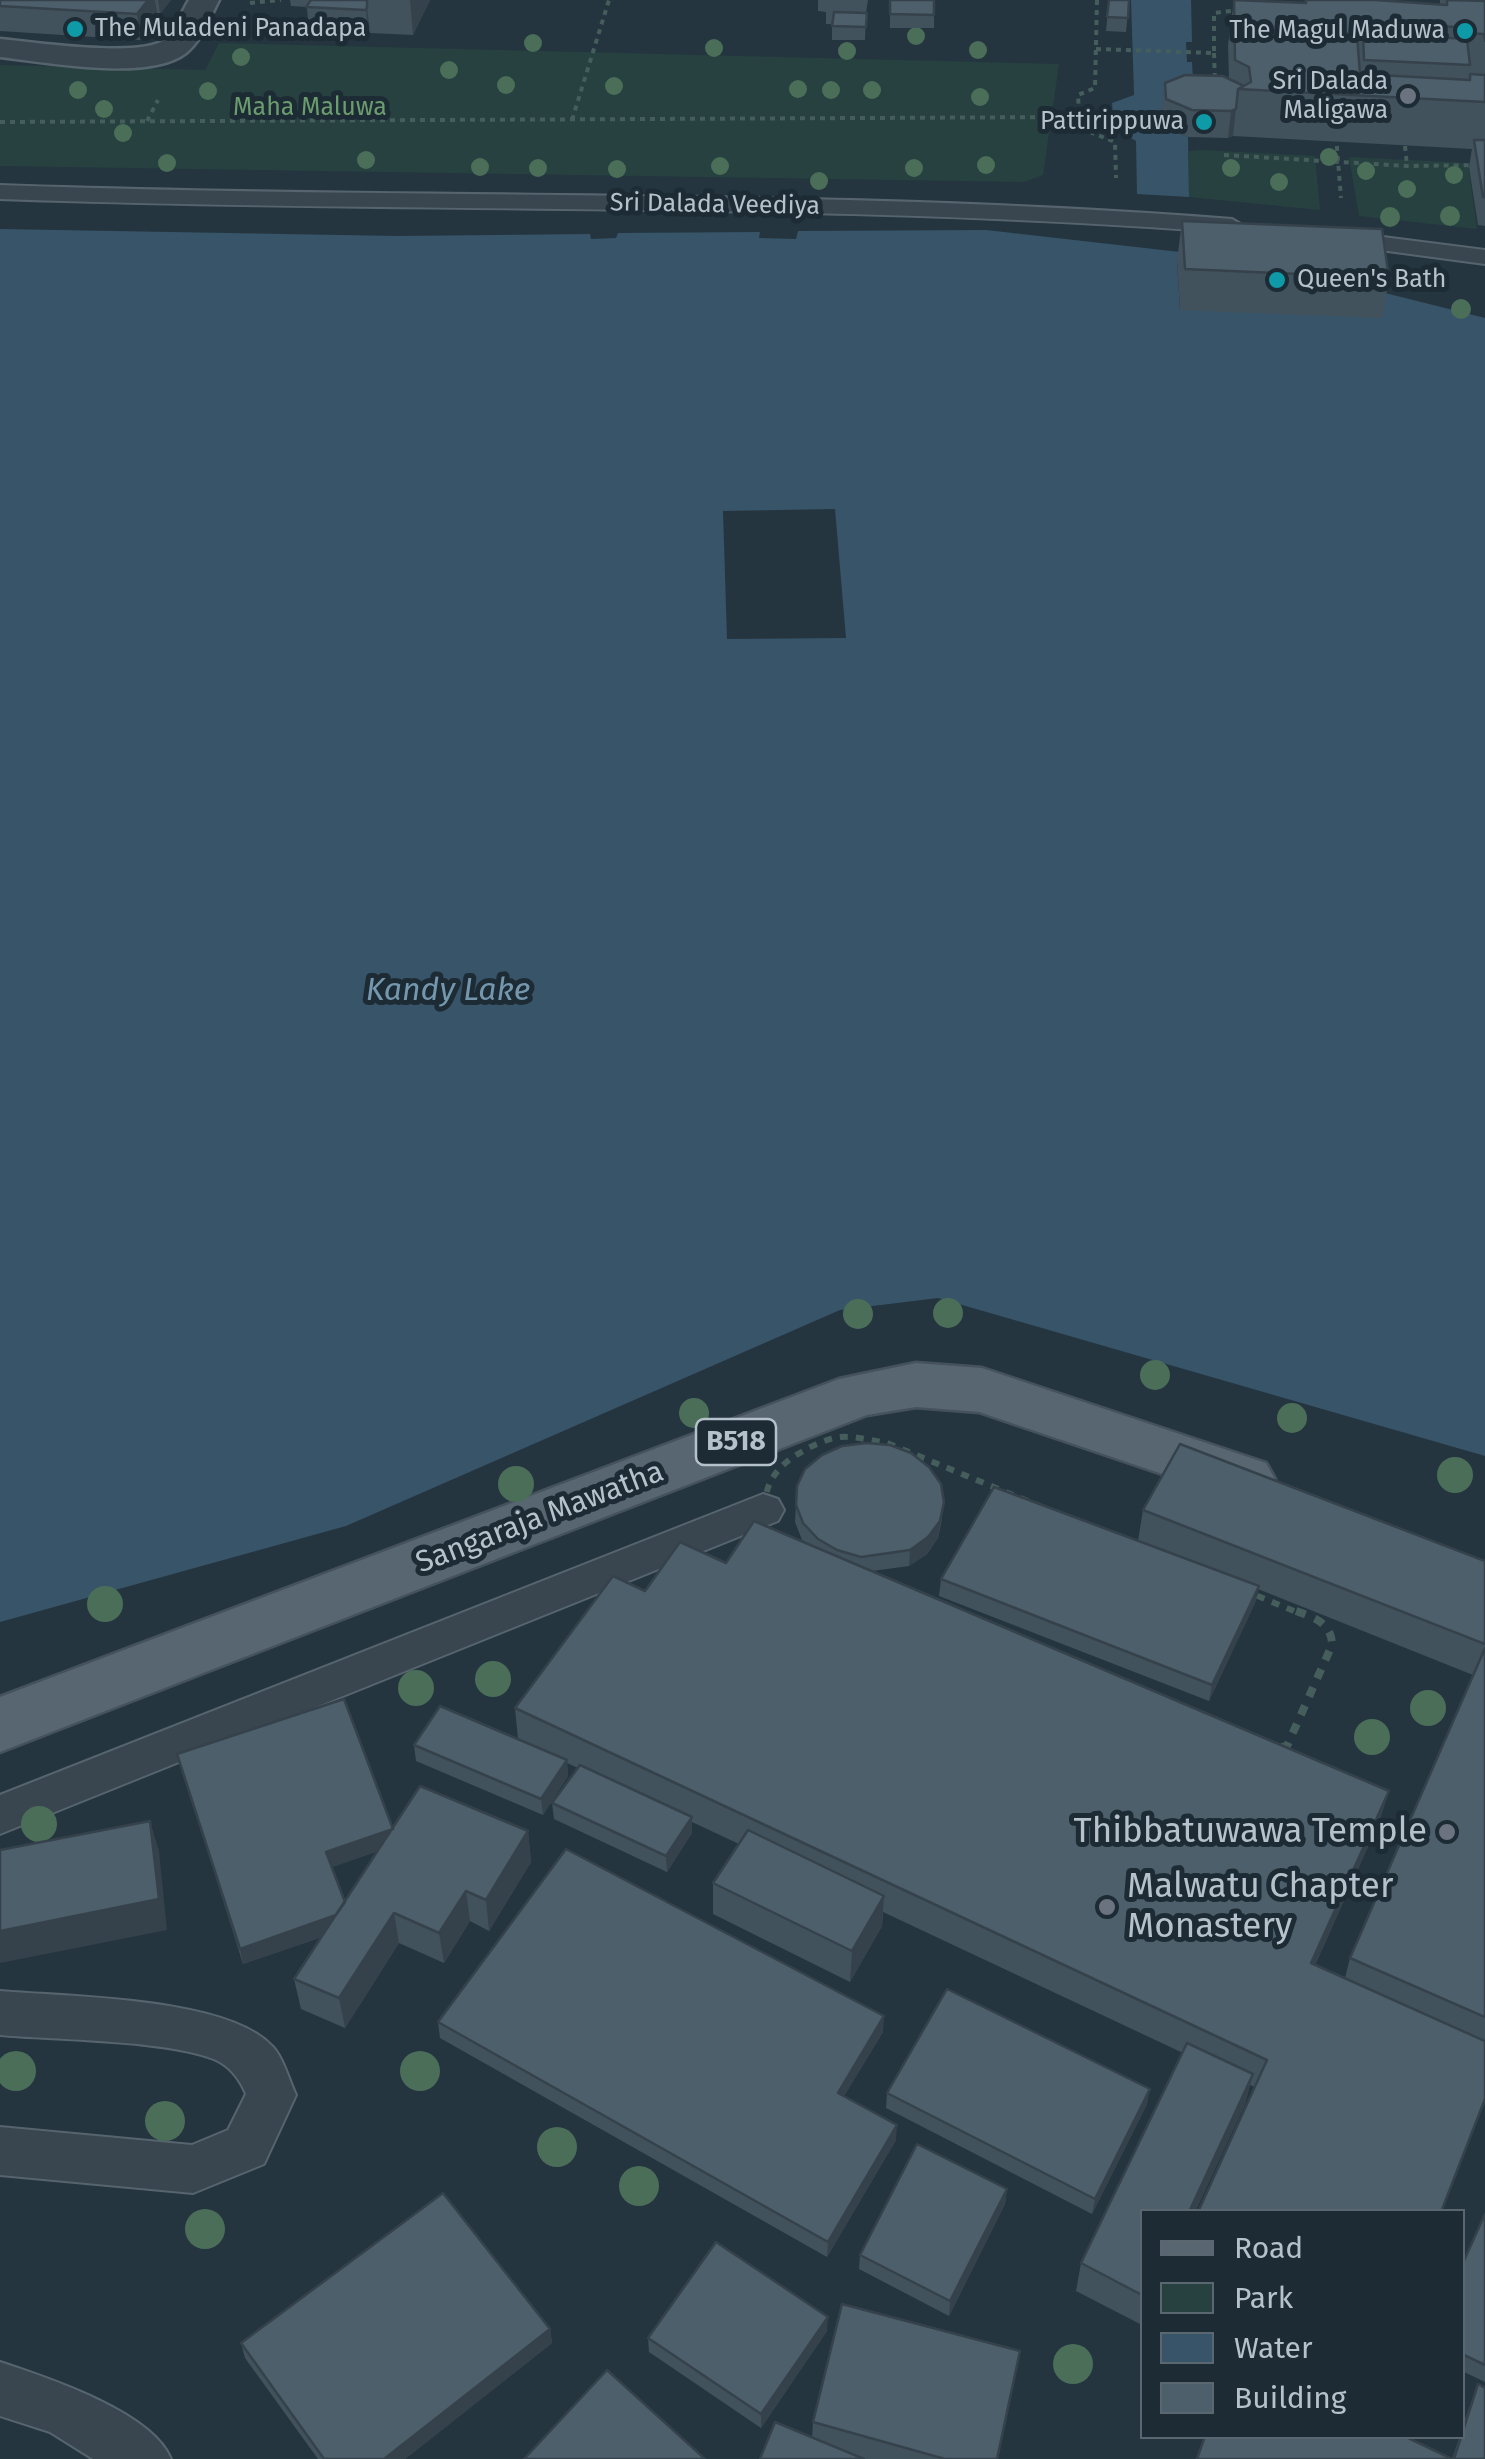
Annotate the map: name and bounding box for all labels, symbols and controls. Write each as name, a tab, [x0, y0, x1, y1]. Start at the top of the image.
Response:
place label: The Muladeni Panadapa	[95, 14, 366, 44]
place label: The Magul Maduwa	[1229, 16, 1445, 46]
marker: The Muladeni Panadapa	[64, 18, 86, 40]
marker: The Magul Maduwa	[1454, 20, 1476, 42]
place label: Sri Dalada Maligawa	[1273, 67, 1388, 126]
marker: Sri Dalada Maligawa	[1397, 85, 1419, 107]
park label: Maha Maluwa	[233, 93, 387, 123]
place label: Pattirippuwa	[1040, 107, 1184, 137]
marker: Pattirippuwa	[1193, 111, 1215, 133]
street label: Sri Dalada Veediya	[610, 188, 820, 222]
place label: Queen's Bath	[1297, 265, 1446, 295]
marker: Queen's Bath	[1266, 269, 1288, 291]
water label: Kandy Lake	[366, 972, 530, 1010]
road number: B518	[696, 1419, 776, 1465]
street label: Sangaraja Mawatha	[411, 1454, 669, 1582]
place label: Thibbatuwawa Temple	[1074, 1811, 1427, 1853]
marker: Thibbatuwawa Temple	[1436, 1821, 1458, 1843]
place label: Malwatu Chapter Monastery	[1127, 1866, 1393, 1948]
marker: Malwatu Chapter Monastery	[1096, 1896, 1118, 1918]
legend	[1140, 2209, 1465, 2439]
text: Road	[1234, 2230, 1303, 2266]
text: Park	[1234, 2280, 1293, 2316]
text: Water	[1234, 2330, 1313, 2366]
text: Building	[1234, 2380, 1346, 2416]

